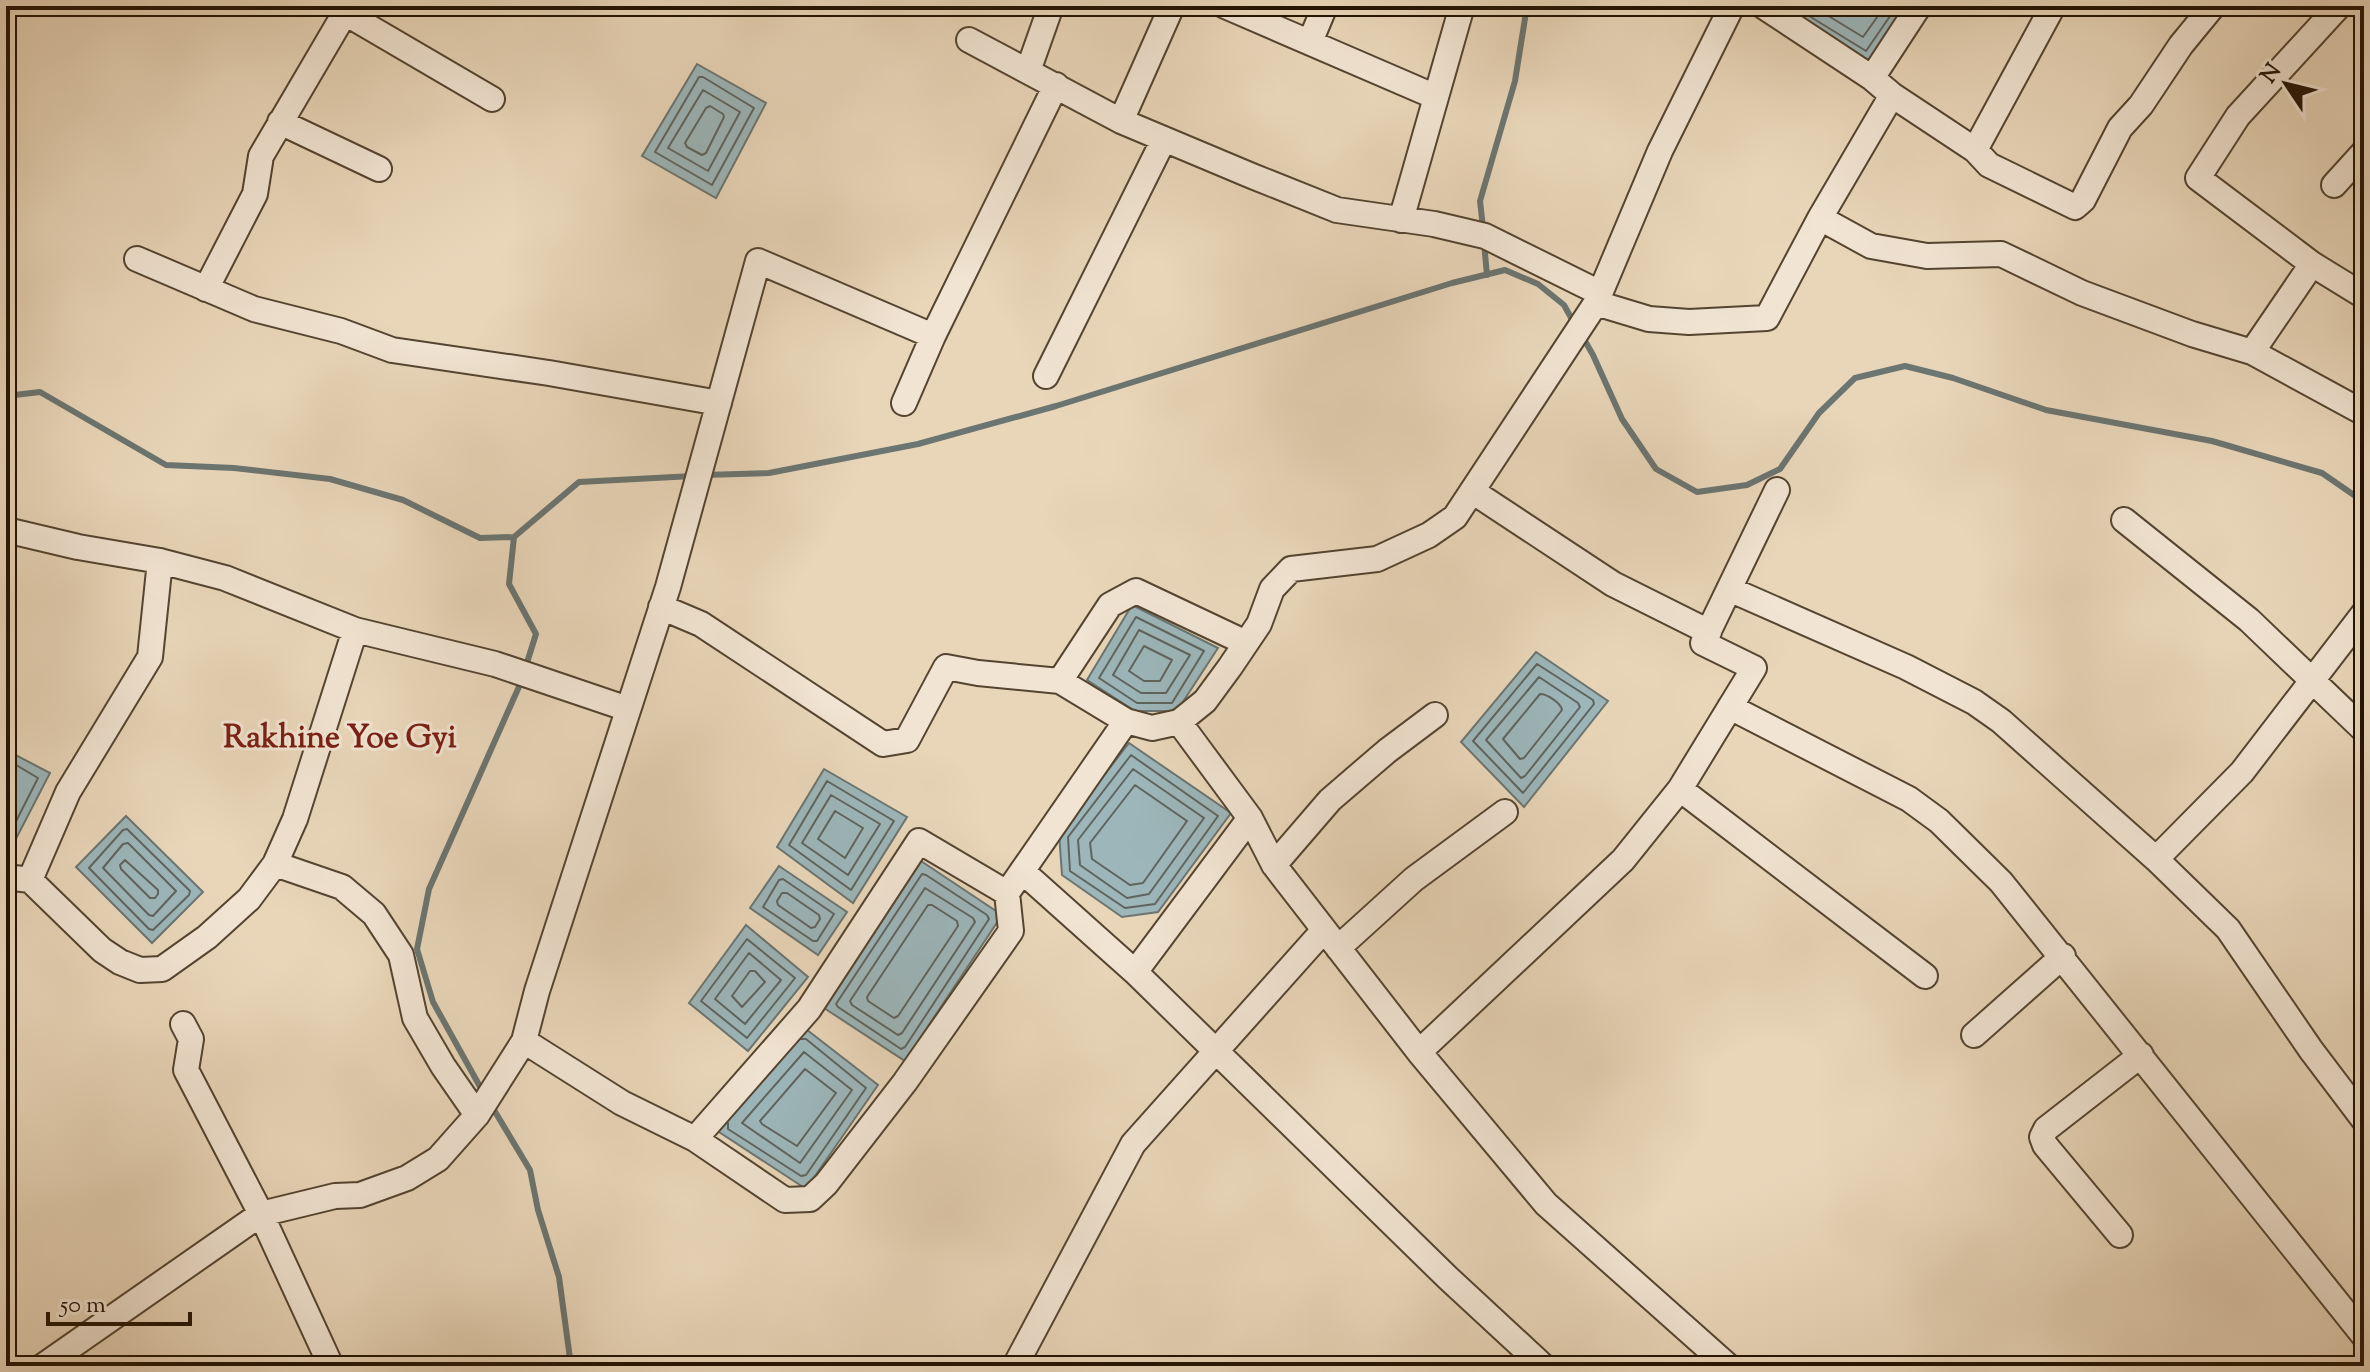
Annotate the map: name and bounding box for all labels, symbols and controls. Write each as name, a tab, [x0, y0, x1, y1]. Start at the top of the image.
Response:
north arrow	[2246, 44, 2326, 124]
text: N	[2254, 58, 2290, 91]
district label: Rakhine Yoe Gyi	[223, 716, 457, 762]
scale bar	[48, 1276, 190, 1326]
text: 50 m	[58, 1289, 106, 1323]

